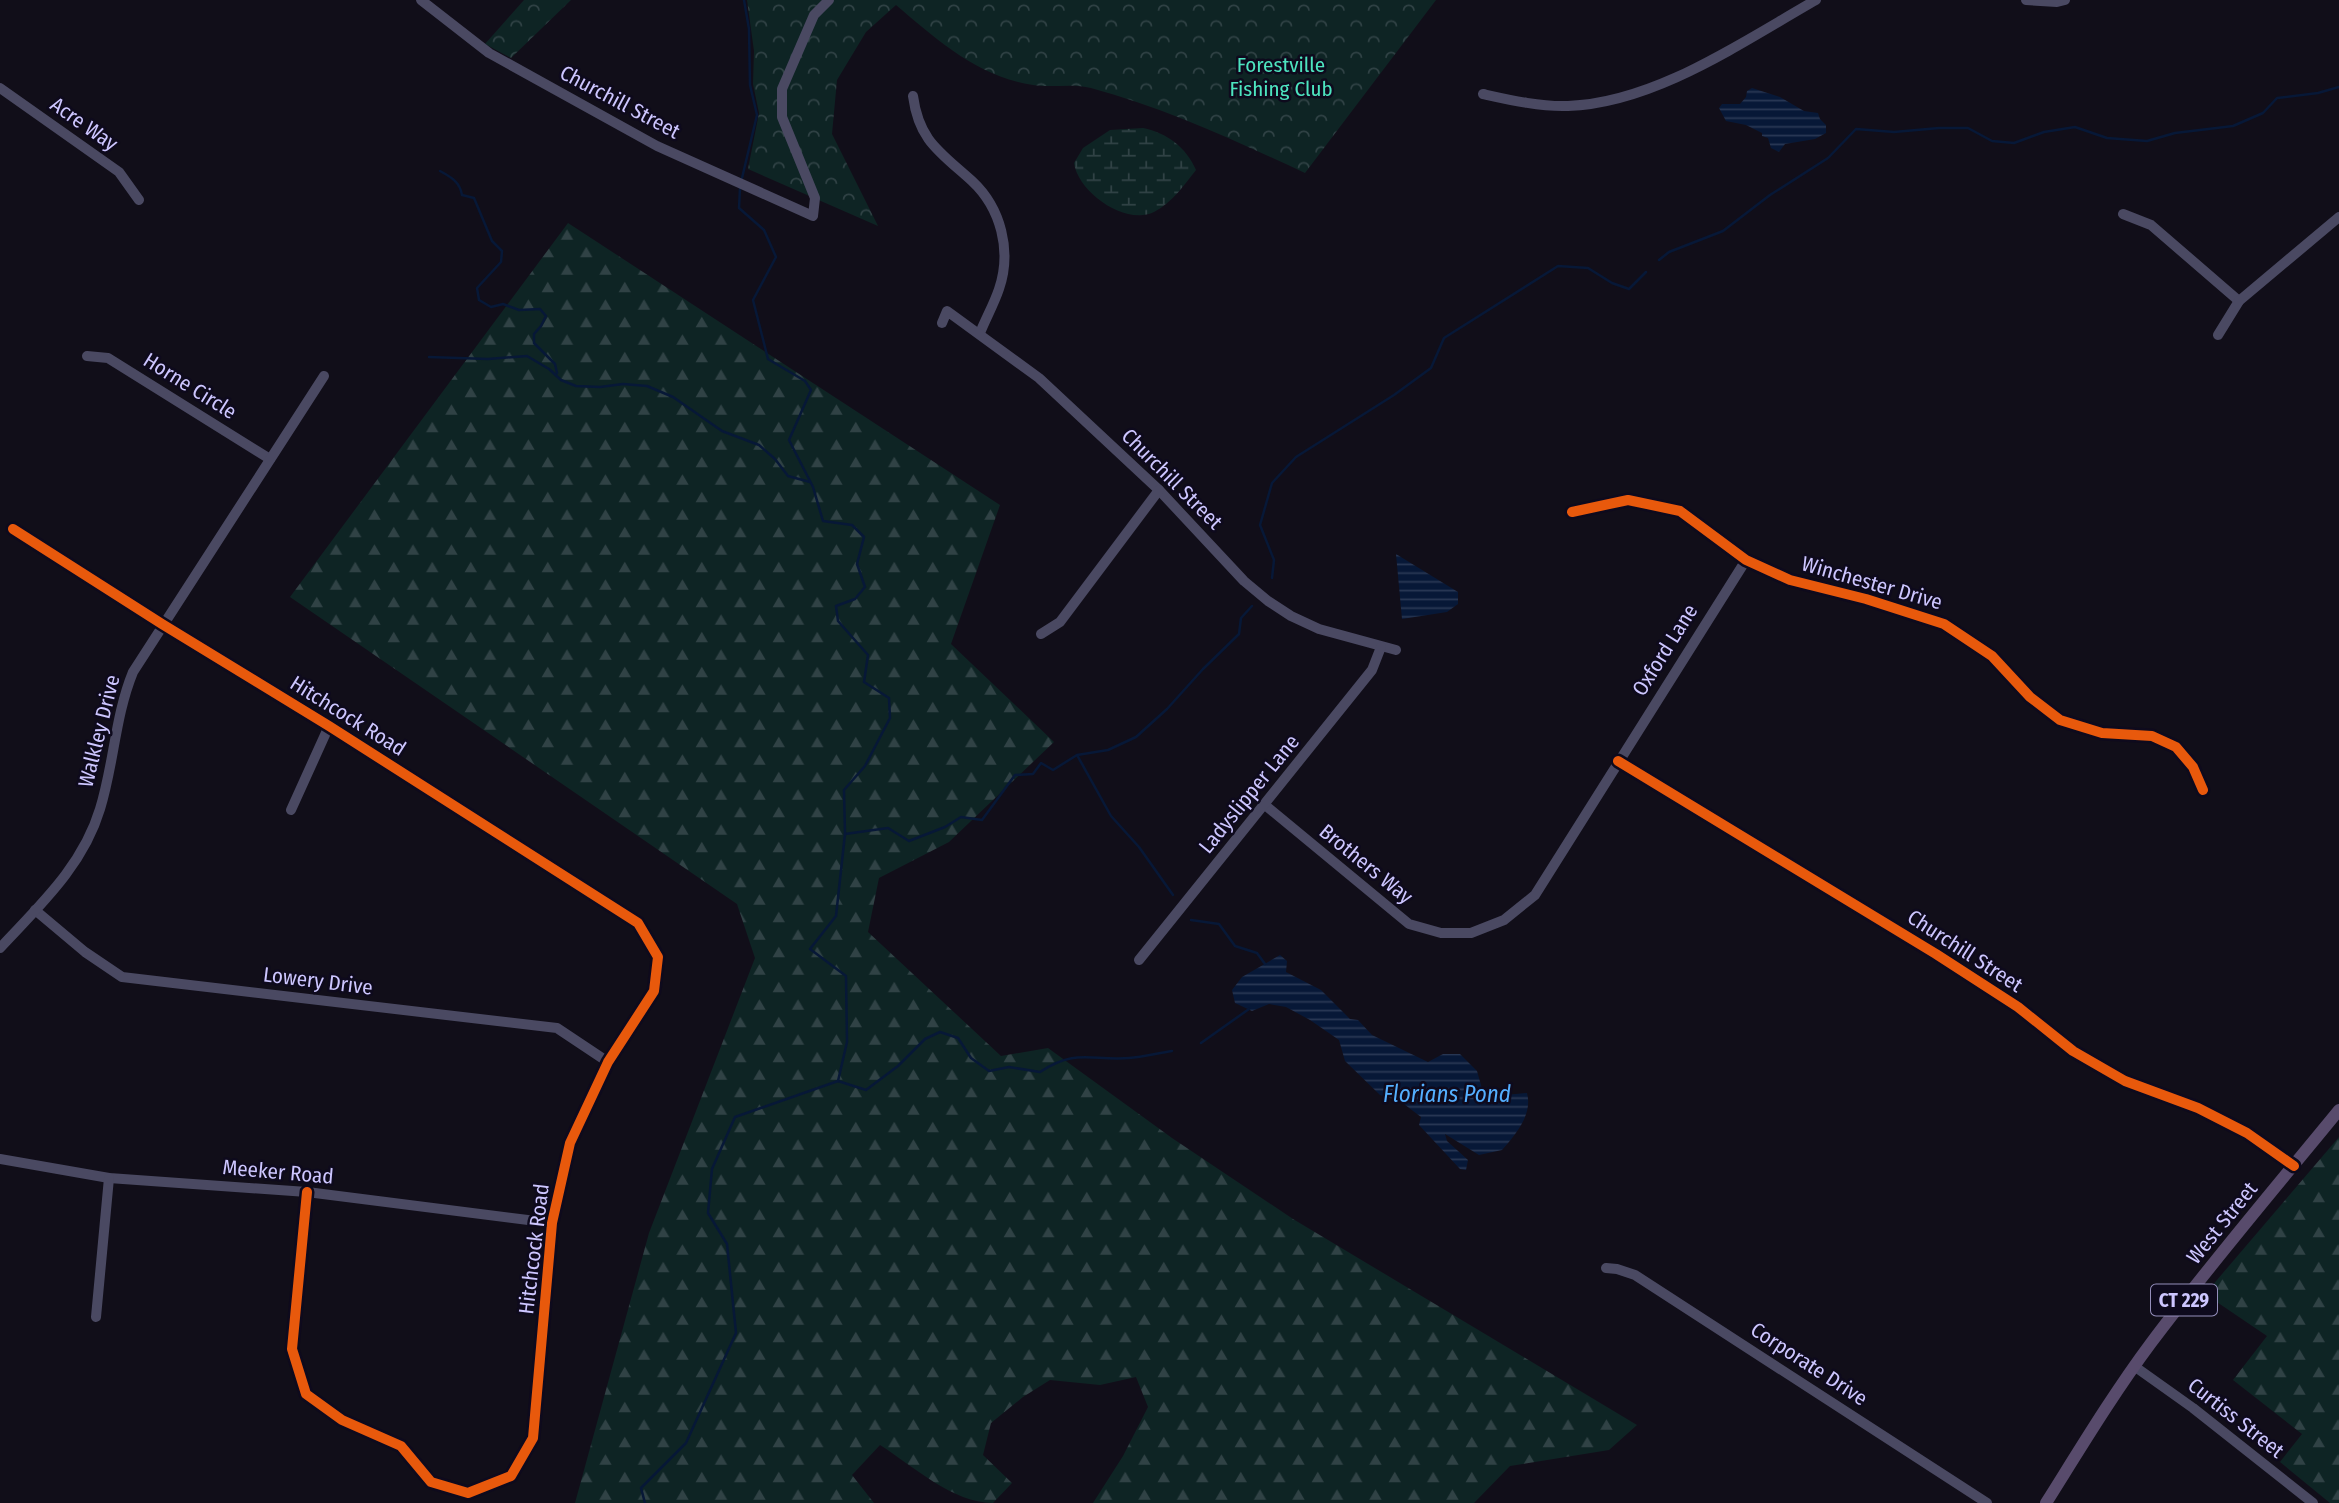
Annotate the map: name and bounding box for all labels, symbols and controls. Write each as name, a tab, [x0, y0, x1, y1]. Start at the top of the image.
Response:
park label: Forestville Fishing Club	[1229, 52, 1333, 102]
street label: Churchill Street	[556, 59, 685, 145]
street label: Acre Way	[45, 91, 123, 157]
street label: Horne Circle	[139, 347, 241, 425]
street label: Churchill Street	[1116, 423, 1228, 535]
street label: Winchester Drive	[1799, 551, 1945, 615]
street label: Oxford Lane	[1627, 599, 1703, 701]
street label: Hitchcock Road	[285, 670, 411, 762]
street label: Walkley Drive	[72, 672, 126, 790]
street label: Ladyslipper Lane	[1193, 729, 1305, 859]
street label: Brothers Way	[1314, 818, 1419, 910]
street label: Churchill Street	[1902, 904, 2028, 998]
street label: Lowery Drive	[262, 961, 374, 1001]
water label: Florians Pond	[1383, 1080, 1511, 1108]
street label: Meeker Road	[221, 1154, 335, 1190]
street label: West Street	[2181, 1177, 2263, 1269]
street label: Hitchcock Road	[513, 1182, 555, 1316]
road number: CT 229	[2151, 1284, 2217, 1316]
street label: Corporate Drive	[1746, 1317, 1872, 1411]
street label: Curtiss Street	[2183, 1372, 2289, 1464]

